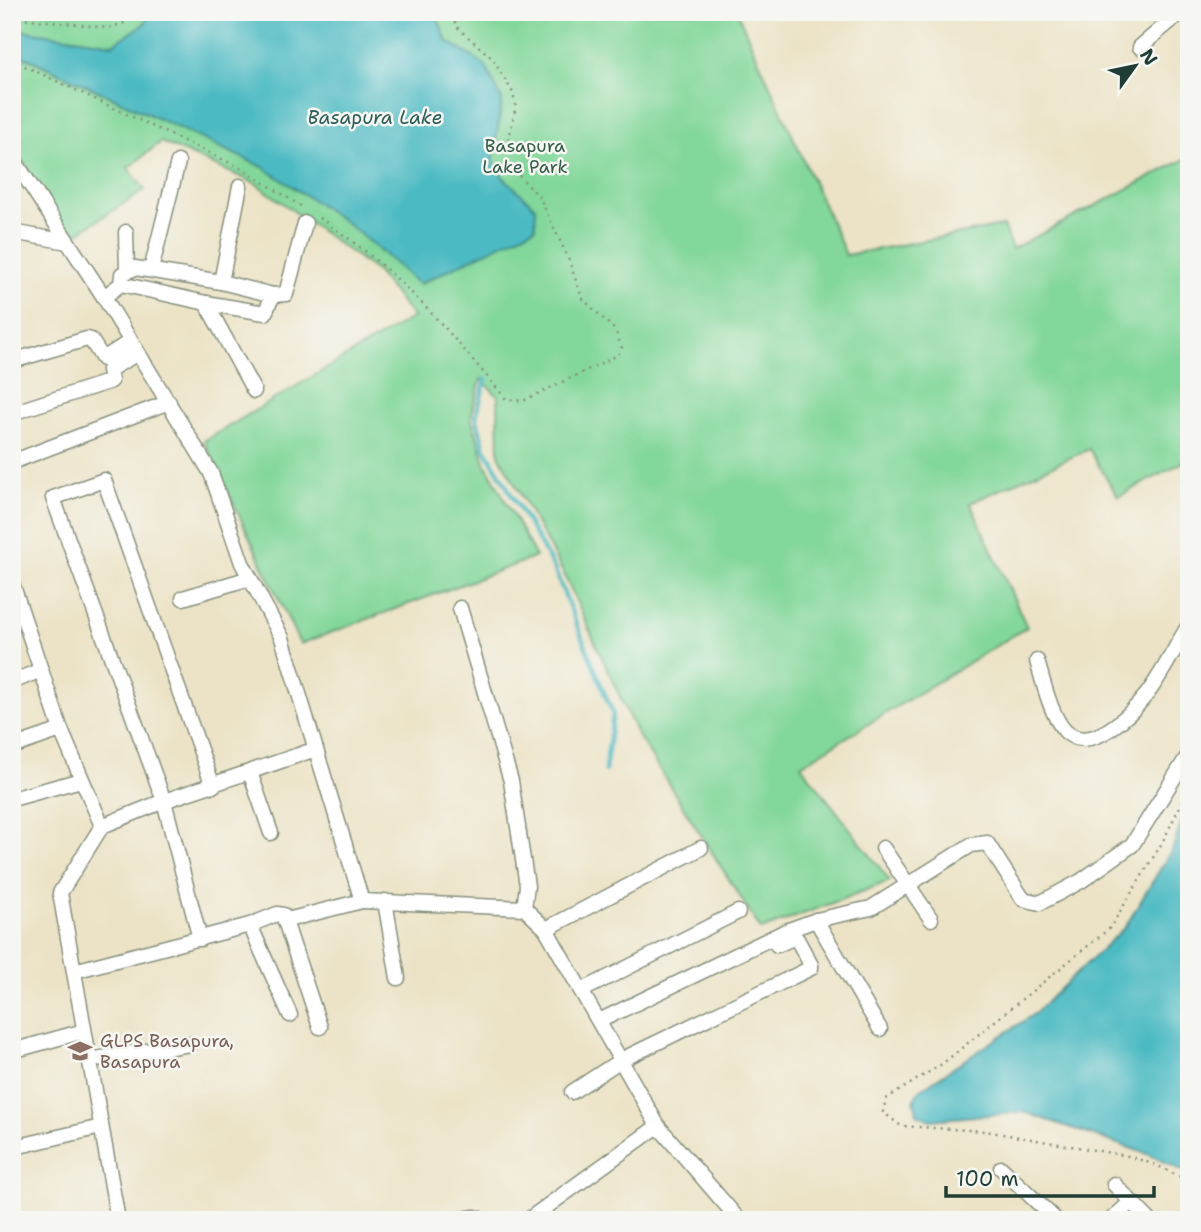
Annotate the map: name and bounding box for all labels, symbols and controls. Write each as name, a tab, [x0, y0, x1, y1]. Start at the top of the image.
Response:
north arrow	[1100, 32, 1170, 102]
text: N	[1134, 44, 1163, 70]
water label: Basapura Lake	[308, 105, 443, 130]
park label: Basapura Lake Park	[482, 134, 568, 179]
place label: GLPS Basapura, Basapura	[100, 1029, 234, 1074]
school or university icon: GLPS Basapura, Basapura	[66, 1037, 94, 1065]
scale bar	[946, 1155, 1154, 1199]
text: 100 m	[956, 1165, 1019, 1193]

